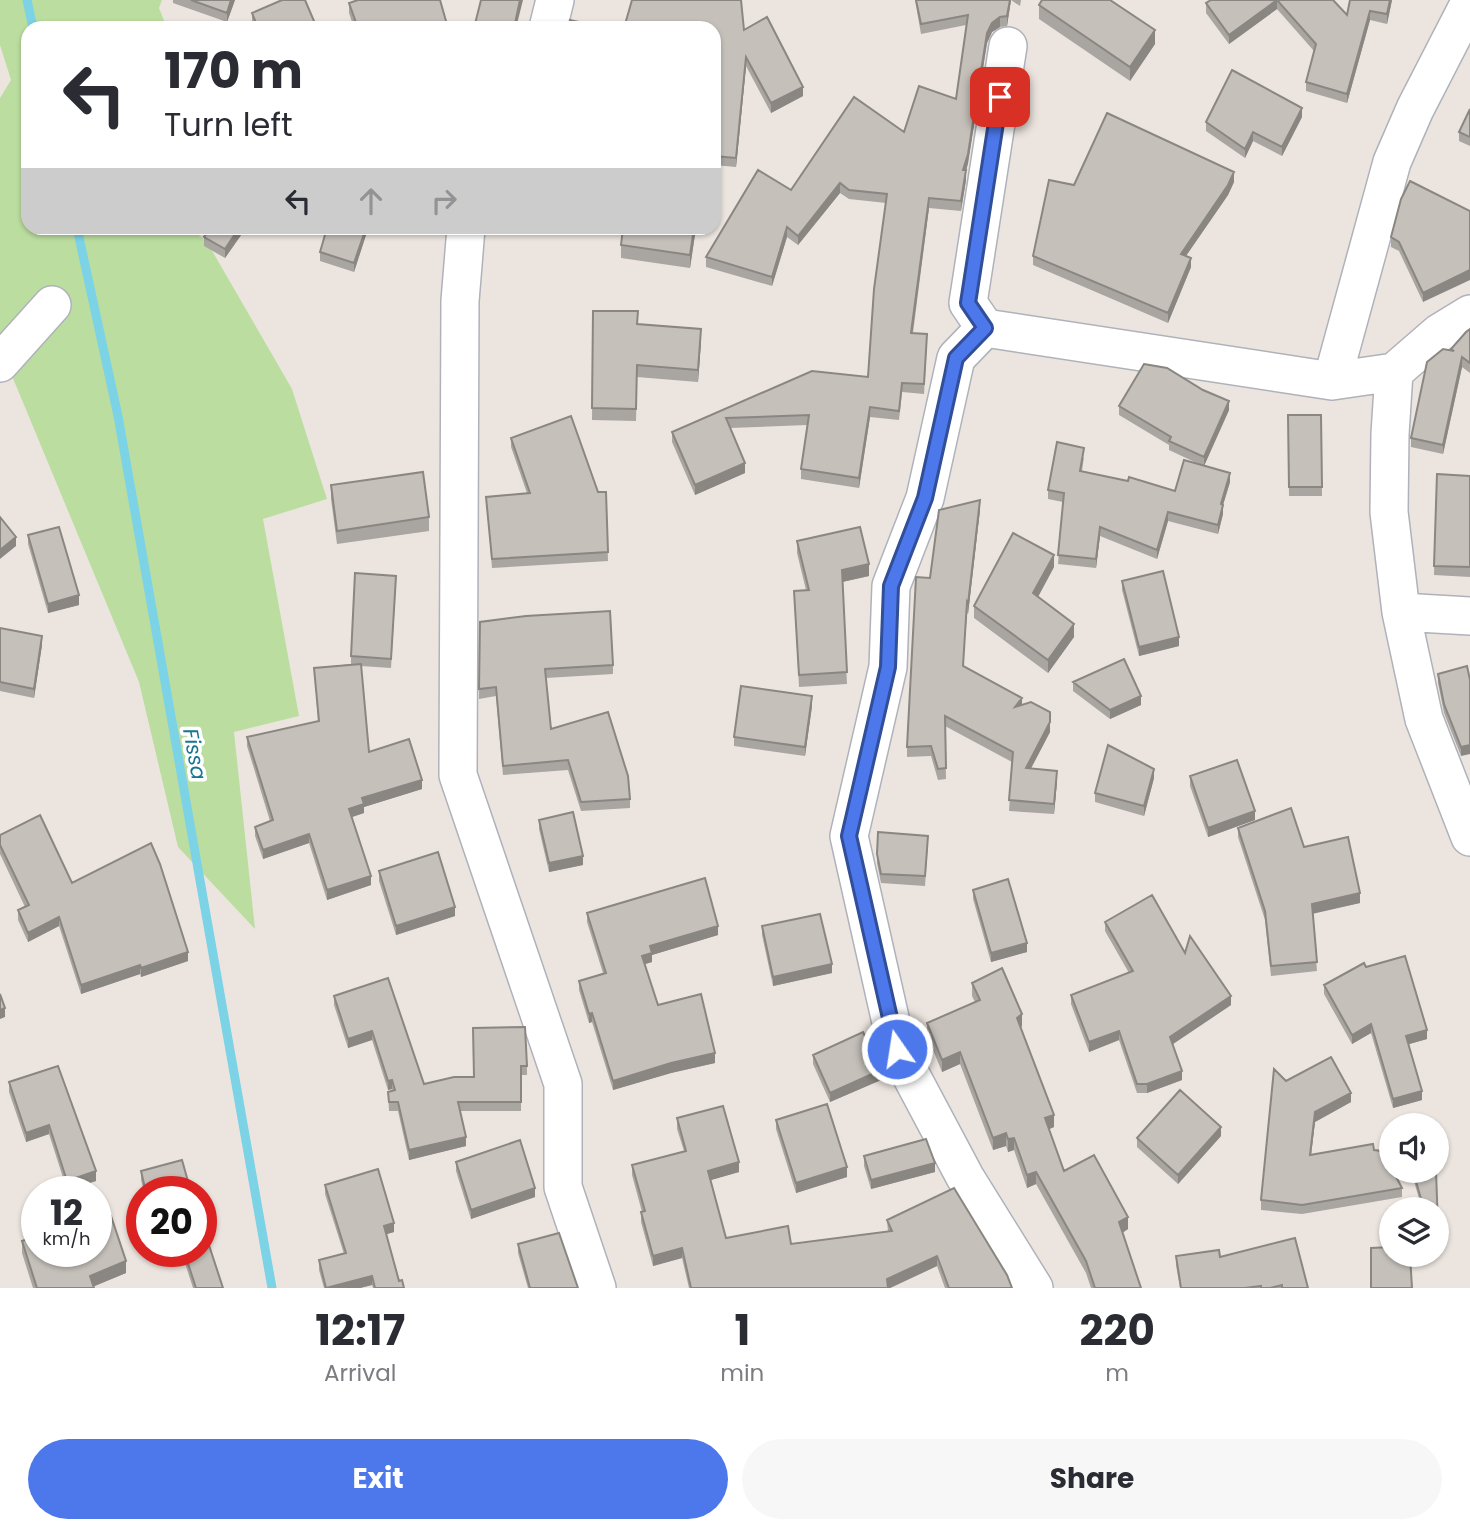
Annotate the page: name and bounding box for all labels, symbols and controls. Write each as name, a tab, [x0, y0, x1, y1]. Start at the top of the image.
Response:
text: 170 m	[164, 37, 303, 105]
icon: left	[49, 49, 140, 140]
pin	[970, 67, 1030, 127]
icon: arrive	[981, 78, 1019, 116]
text: Turn left	[164, 102, 293, 147]
icon: left	[279, 182, 317, 220]
icon: ahead	[352, 182, 390, 220]
icon: right	[425, 182, 463, 220]
water label: Fissa	[176, 726, 214, 782]
position arrow	[860, 1012, 934, 1086]
map controls	[1379, 1113, 1449, 1267]
button: sound	[1379, 1113, 1449, 1183]
speed limit sign: 20	[126, 1176, 217, 1267]
text: 12	[50, 1188, 83, 1237]
button: layers	[1379, 1197, 1449, 1267]
text: km/h	[43, 1226, 90, 1251]
text: 12:17	[315, 1301, 405, 1360]
text: 1	[734, 1301, 750, 1360]
text: 220	[1079, 1301, 1155, 1360]
text: Arrival	[324, 1357, 396, 1389]
text: min	[720, 1357, 764, 1389]
text: m	[1105, 1357, 1129, 1389]
button: Exit	[28, 1439, 728, 1519]
button: Share	[742, 1439, 1442, 1519]

